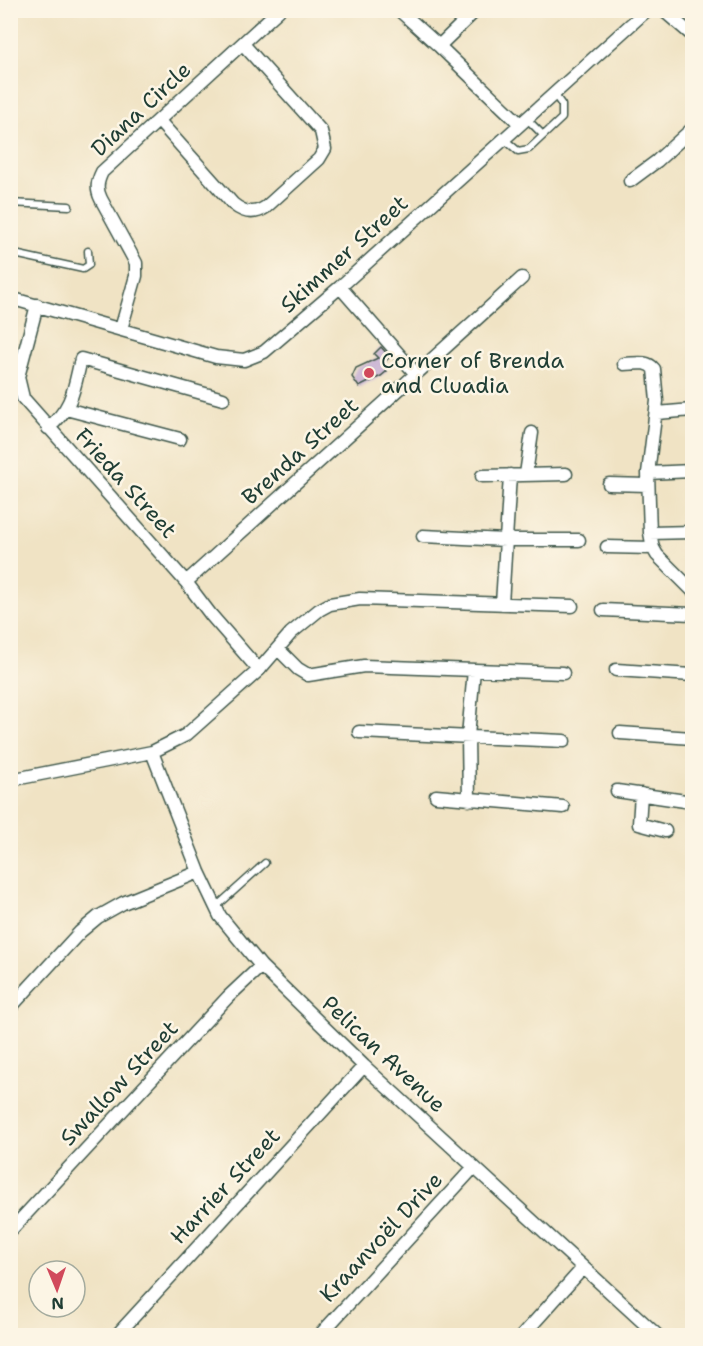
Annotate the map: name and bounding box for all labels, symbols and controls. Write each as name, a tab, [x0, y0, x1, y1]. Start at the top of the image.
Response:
street label: Diana Circle	[85, 55, 197, 163]
street label: Skimmer Street	[274, 189, 414, 319]
place label: Corner of Brenda and Cluadia	[381, 346, 564, 400]
marker: Corner of Brenda and Cluadia	[362, 366, 376, 380]
street label: Brenda Street	[235, 391, 365, 511]
street label: Frieda Street	[69, 422, 183, 544]
street label: Pelican Avenue	[316, 989, 452, 1119]
street label: Swallow Street	[54, 1014, 184, 1152]
street label: Harrier Street	[164, 1122, 286, 1250]
street label: Kraanvoël Drive	[313, 1166, 449, 1308]
north arrow	[27, 1259, 87, 1319]
text: N	[51, 1293, 64, 1314]

